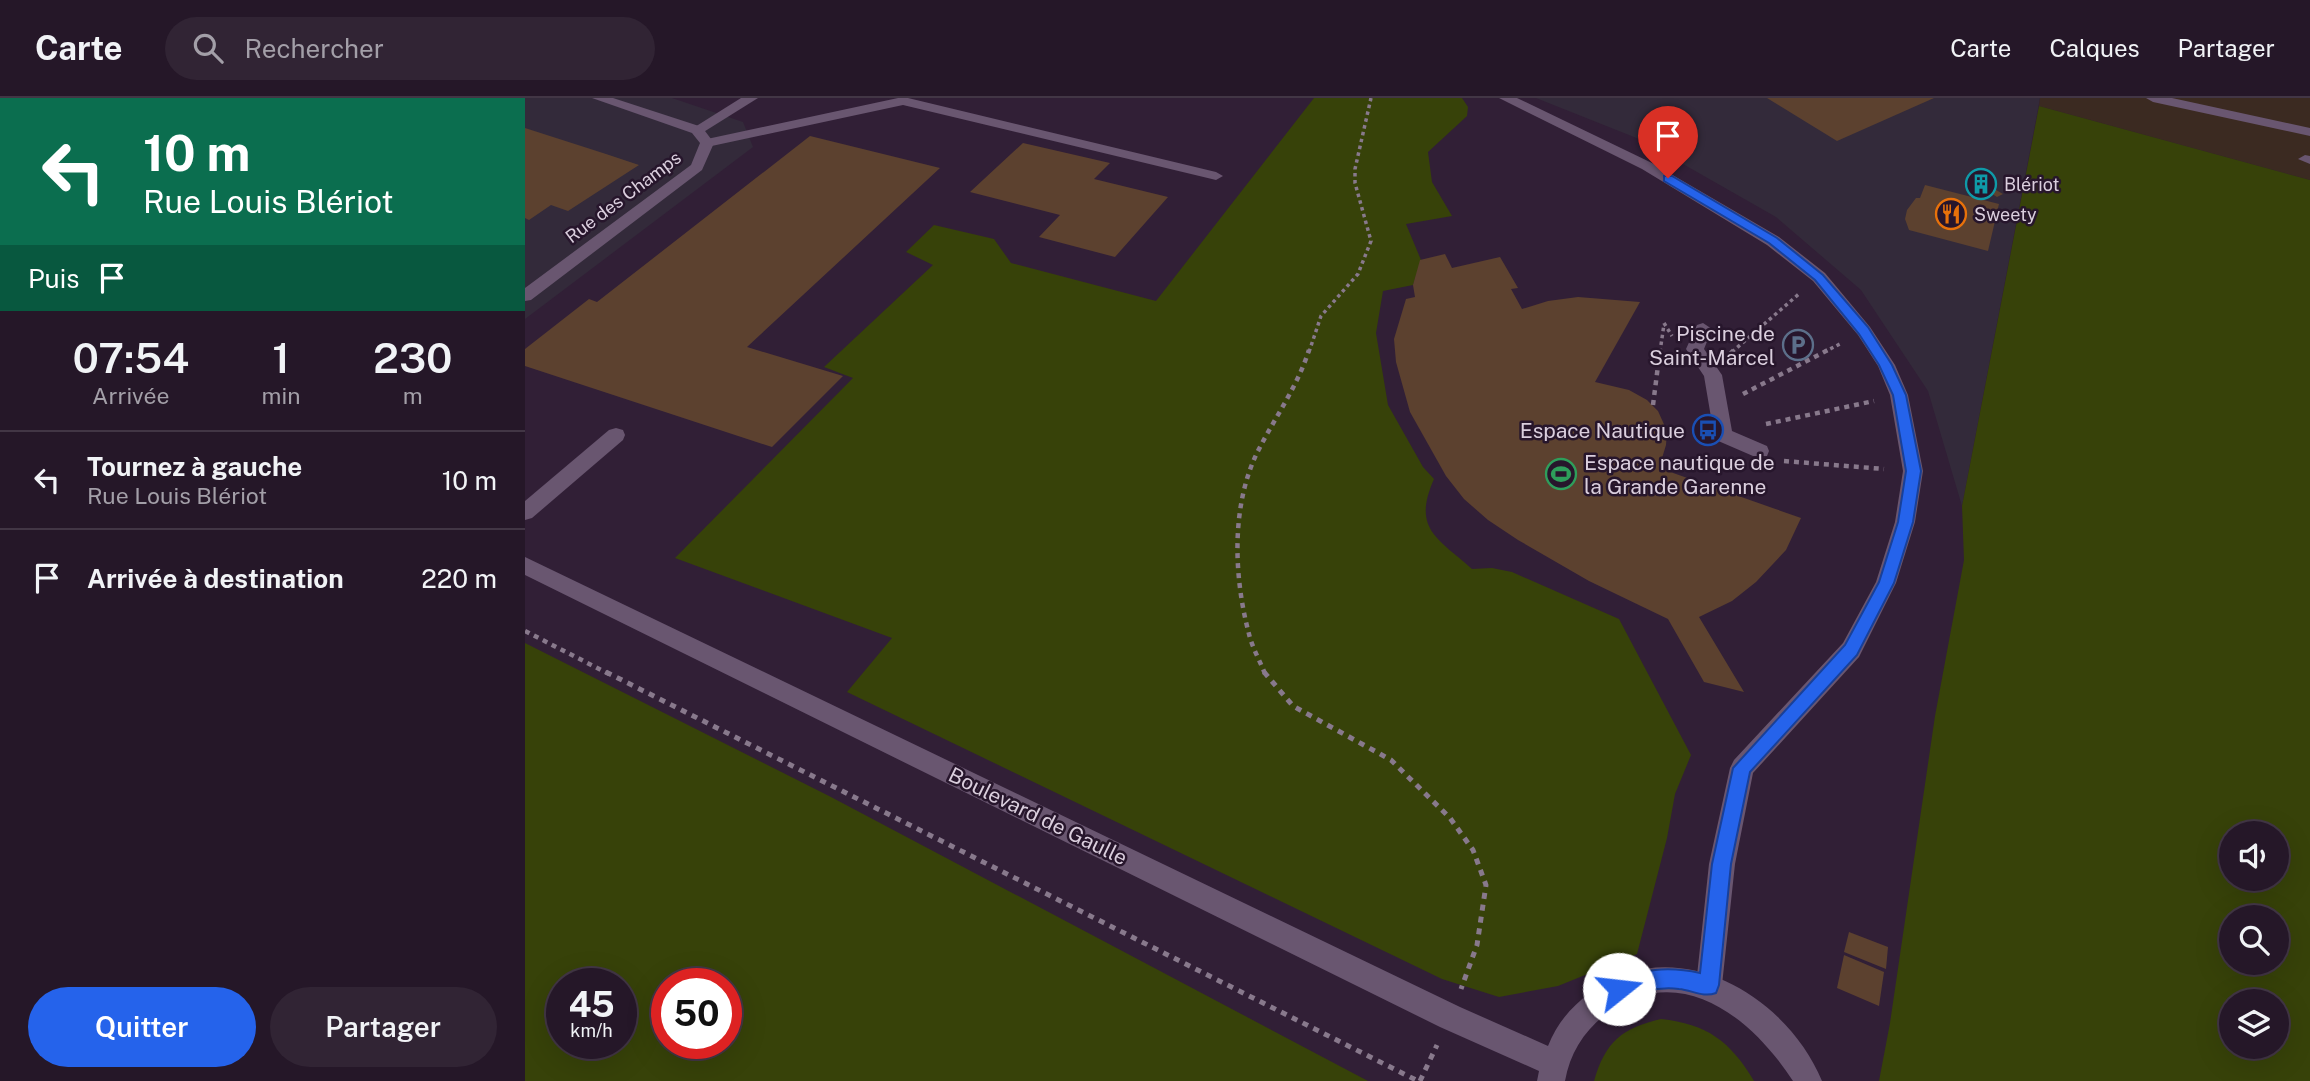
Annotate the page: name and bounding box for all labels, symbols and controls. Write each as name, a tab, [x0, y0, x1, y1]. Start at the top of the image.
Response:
search box	[165, 17, 655, 80]
text: Carte	[35, 29, 123, 67]
icon: search	[189, 29, 227, 67]
text: Rechercher	[245, 33, 384, 64]
text: Carte	[1950, 34, 2011, 62]
text: Calques	[2049, 34, 2140, 62]
text: Partager	[2178, 34, 2275, 62]
pin	[1638, 106, 1698, 178]
icon: arrive	[1649, 117, 1687, 155]
text: 10 m	[143, 124, 250, 182]
icon: left	[28, 126, 119, 217]
street label: Rue des Champs	[561, 147, 685, 247]
building icon: Blériot	[1964, 167, 1998, 201]
place label: Blériot	[2004, 174, 2060, 195]
text: Rue Louis Blériot	[143, 183, 394, 220]
restaurant icon: Sweety	[1934, 197, 1968, 231]
place label: Sweety	[1974, 204, 2037, 225]
icon: arrive	[93, 259, 131, 297]
text: Puis	[28, 263, 79, 294]
place label: Piscine de Saint-Marcel	[1649, 321, 1775, 370]
parking icon: Piscine de Saint-Marcel	[1781, 328, 1815, 362]
text: 07:54	[72, 333, 189, 382]
text: 1	[272, 333, 290, 382]
text: 230	[373, 333, 453, 382]
text: Arrivée	[92, 382, 170, 409]
text: min	[262, 382, 301, 409]
text: m	[403, 382, 423, 409]
bus stop icon: Espace Nautique	[1691, 413, 1725, 447]
place label: Espace Nautique	[1520, 418, 1685, 443]
place label: Espace nautique de la Grande Garenne	[1584, 450, 1775, 499]
text: Tournez à gauche	[87, 451, 302, 482]
sports icon: Espace nautique de la Grande Garenne	[1544, 457, 1578, 491]
icon: left	[28, 461, 66, 499]
text: 10 m	[442, 465, 497, 496]
text: Rue Louis Blériot	[87, 482, 267, 509]
icon: arrive	[28, 559, 66, 597]
text: Arrivée à destination	[87, 563, 344, 594]
text: 220 m	[421, 563, 497, 594]
street label: Boulevard de Gaulle	[945, 762, 1131, 870]
map controls	[2219, 821, 2289, 1059]
button: sound	[2219, 821, 2289, 891]
button: search	[2219, 905, 2289, 975]
position arrow	[1582, 952, 1656, 1026]
speed limit sign: 50	[651, 968, 742, 1059]
text: 45	[568, 984, 615, 1025]
button: Quitter	[28, 987, 256, 1067]
button: Partager	[270, 987, 497, 1067]
button: layers	[2219, 989, 2289, 1059]
text: km/h	[570, 1020, 613, 1041]

